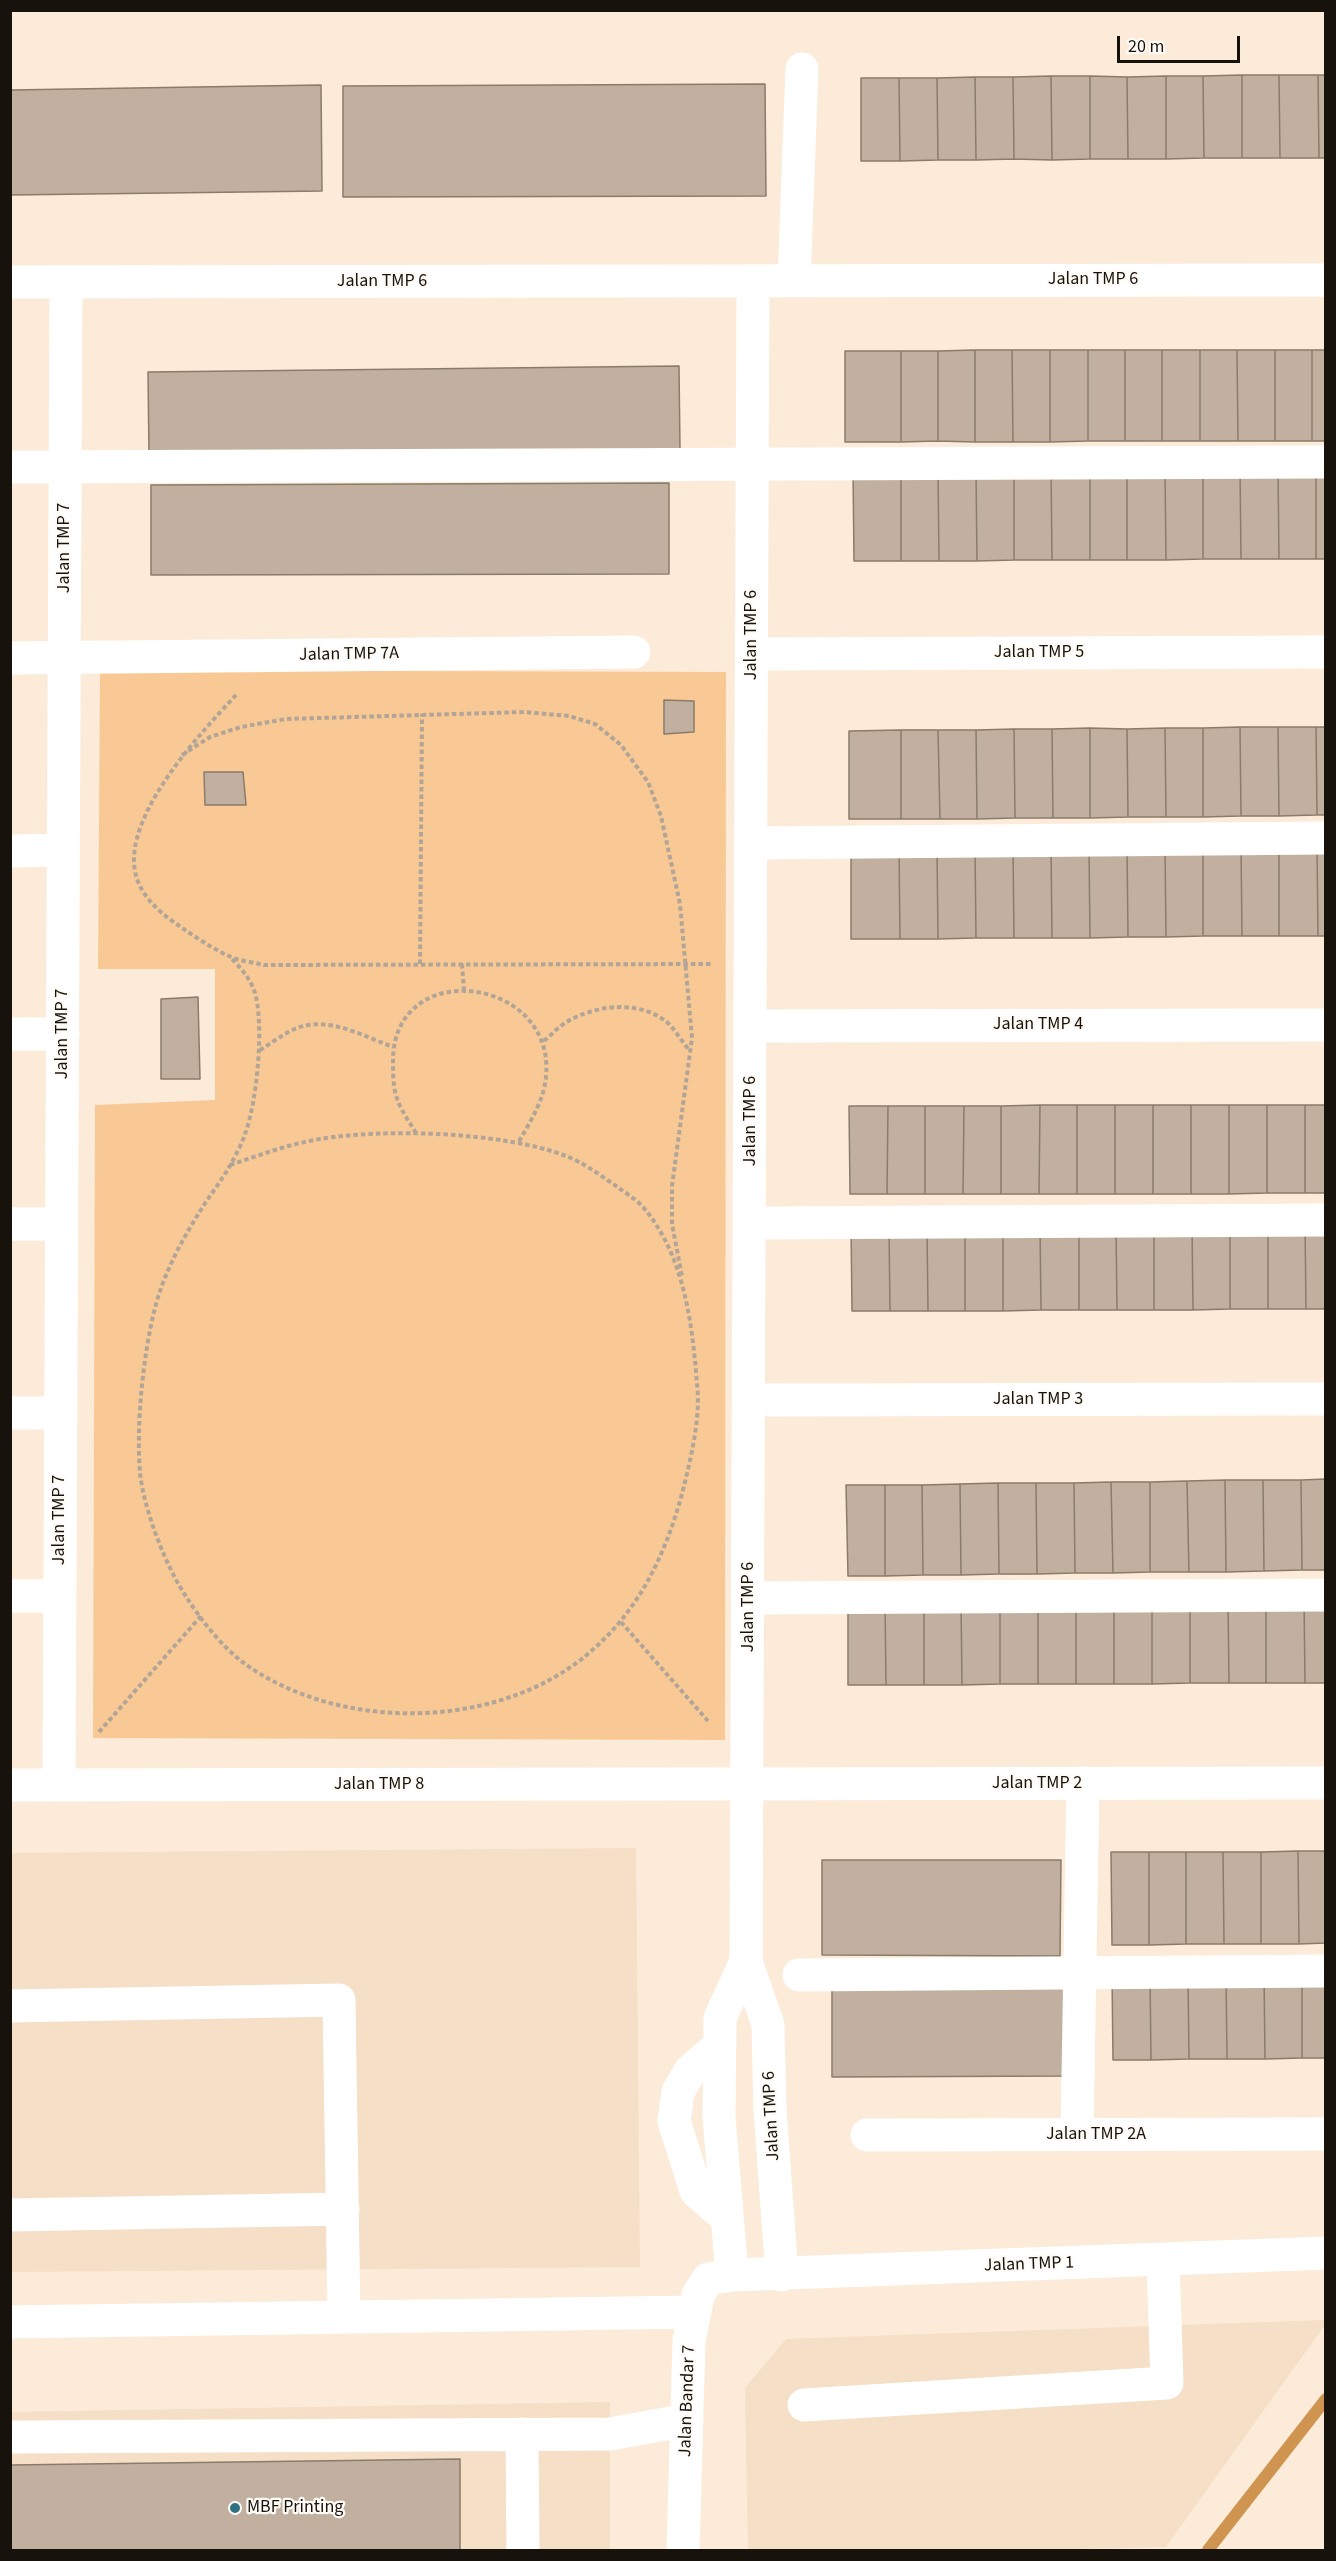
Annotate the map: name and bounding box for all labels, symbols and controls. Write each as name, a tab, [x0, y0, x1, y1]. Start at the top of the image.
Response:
scale bar	[1120, 24, 1243, 62]
text: 20 m	[1128, 34, 1164, 59]
street label: Jalan TMP 6	[1048, 269, 1138, 291]
street label: Jalan TMP 6	[337, 271, 427, 293]
street label: Jalan TMP 7	[54, 503, 76, 593]
street label: Jalan TMP 6	[741, 590, 763, 680]
street label: Jalan TMP 5	[994, 642, 1084, 664]
street label: Jalan TMP 7A	[299, 643, 399, 667]
street label: Jalan TMP 7	[52, 989, 74, 1079]
street label: Jalan TMP 4	[993, 1014, 1083, 1036]
street label: Jalan TMP 6	[740, 1076, 762, 1166]
street label: Jalan TMP 3	[993, 1389, 1083, 1411]
street label: Jalan TMP 7	[49, 1475, 71, 1565]
street label: Jalan TMP 6	[738, 1562, 760, 1652]
street label: Jalan TMP 2	[992, 1773, 1082, 1795]
street label: Jalan TMP 8	[334, 1774, 424, 1796]
street label: Jalan TMP 6	[759, 2070, 785, 2162]
street label: Jalan TMP 2A	[1046, 2124, 1146, 2146]
street label: Jalan TMP 1	[984, 2253, 1074, 2277]
street label: Jalan Bandar 7	[675, 2345, 701, 2457]
place label: MBF Printing	[247, 2497, 343, 2519]
marker: MBF Printing	[228, 2501, 242, 2515]

